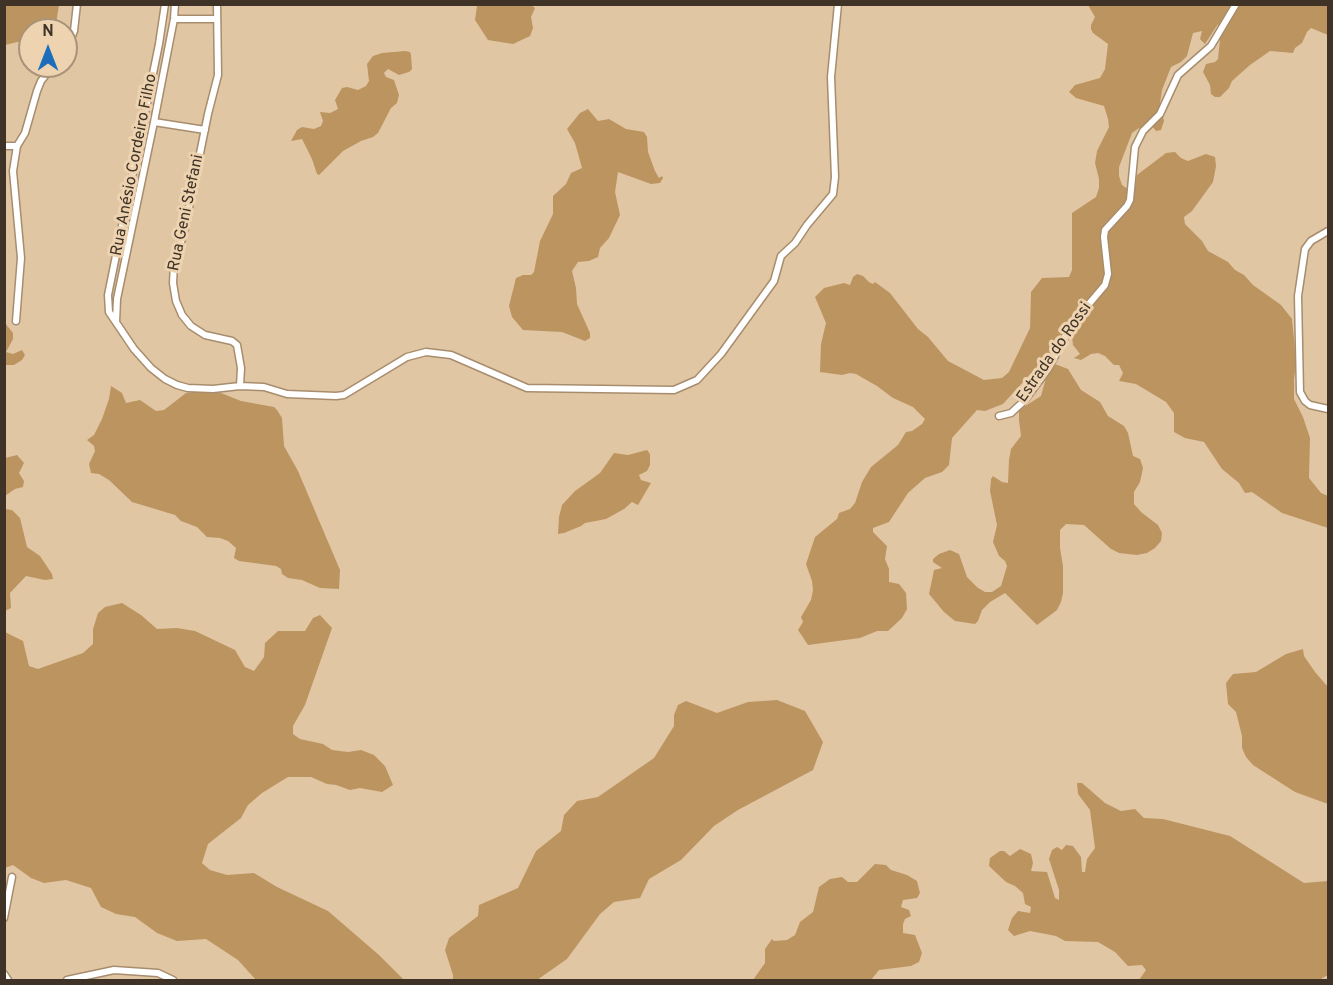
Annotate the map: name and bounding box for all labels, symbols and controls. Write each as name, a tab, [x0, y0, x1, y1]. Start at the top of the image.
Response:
north arrow	[18, 18, 78, 78]
text: N	[42, 22, 54, 42]
street label: Rua Anésio Cordeiro Filho	[108, 72, 162, 258]
street label: Rua Geni Stefani	[165, 153, 209, 273]
street label: Estrada do Rossi	[1013, 299, 1097, 407]

